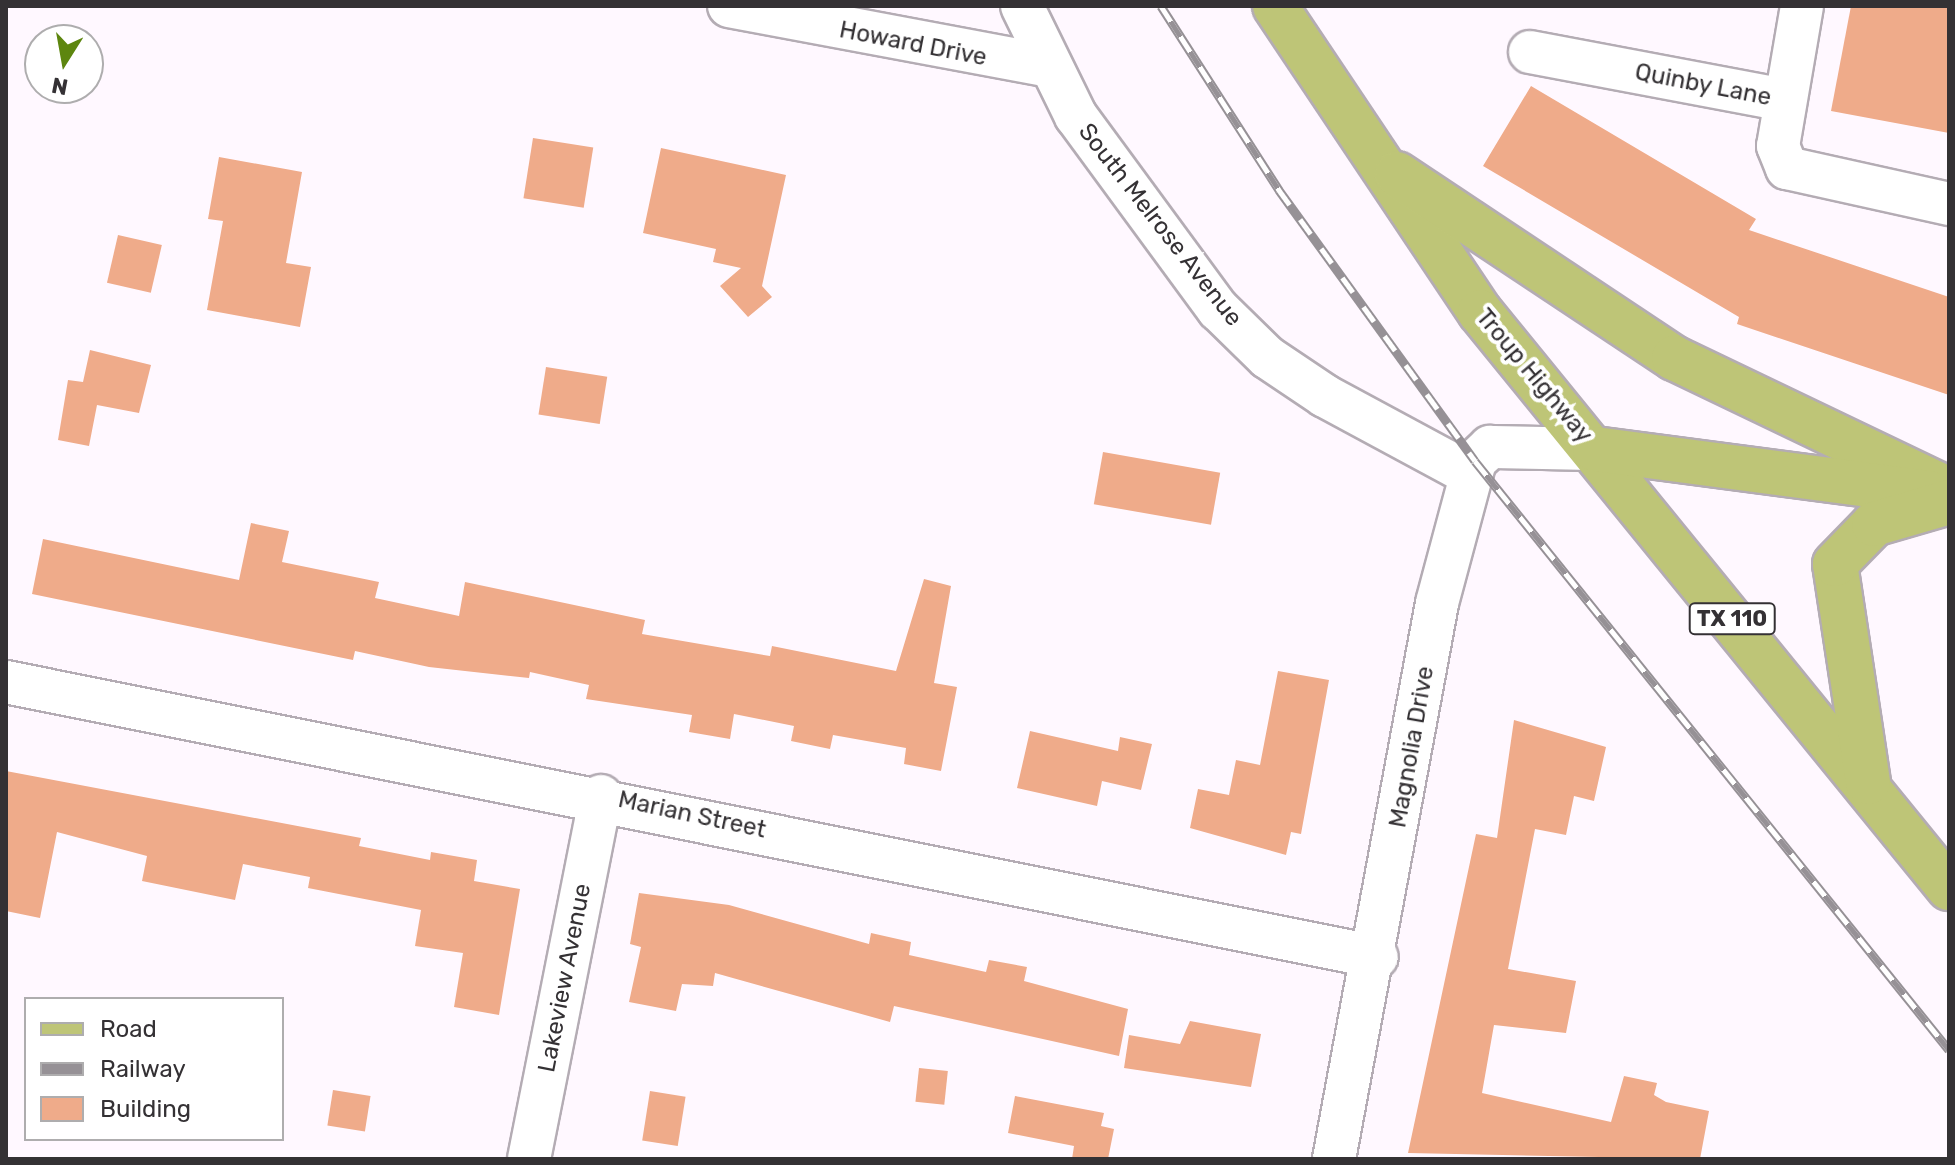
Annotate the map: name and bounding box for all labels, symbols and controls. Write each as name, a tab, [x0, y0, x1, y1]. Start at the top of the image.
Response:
street label: Howard Drive	[837, 16, 989, 72]
north arrow	[24, 24, 104, 104]
street label: Quinby Lane	[1632, 58, 1774, 112]
text: N	[49, 71, 70, 101]
street label: South Melrose Avenue	[1072, 118, 1248, 332]
street label: Troup Highway	[1470, 303, 1598, 449]
road number: TX 110	[1688, 601, 1776, 637]
street label: Magnolia Drive	[1384, 664, 1440, 830]
street label: Marian Street	[616, 785, 768, 845]
street label: Lakeview Avenue	[532, 881, 598, 1075]
legend	[24, 997, 284, 1141]
text: Road	[100, 1015, 157, 1043]
text: Railway	[100, 1055, 186, 1083]
text: Building	[100, 1095, 191, 1123]

